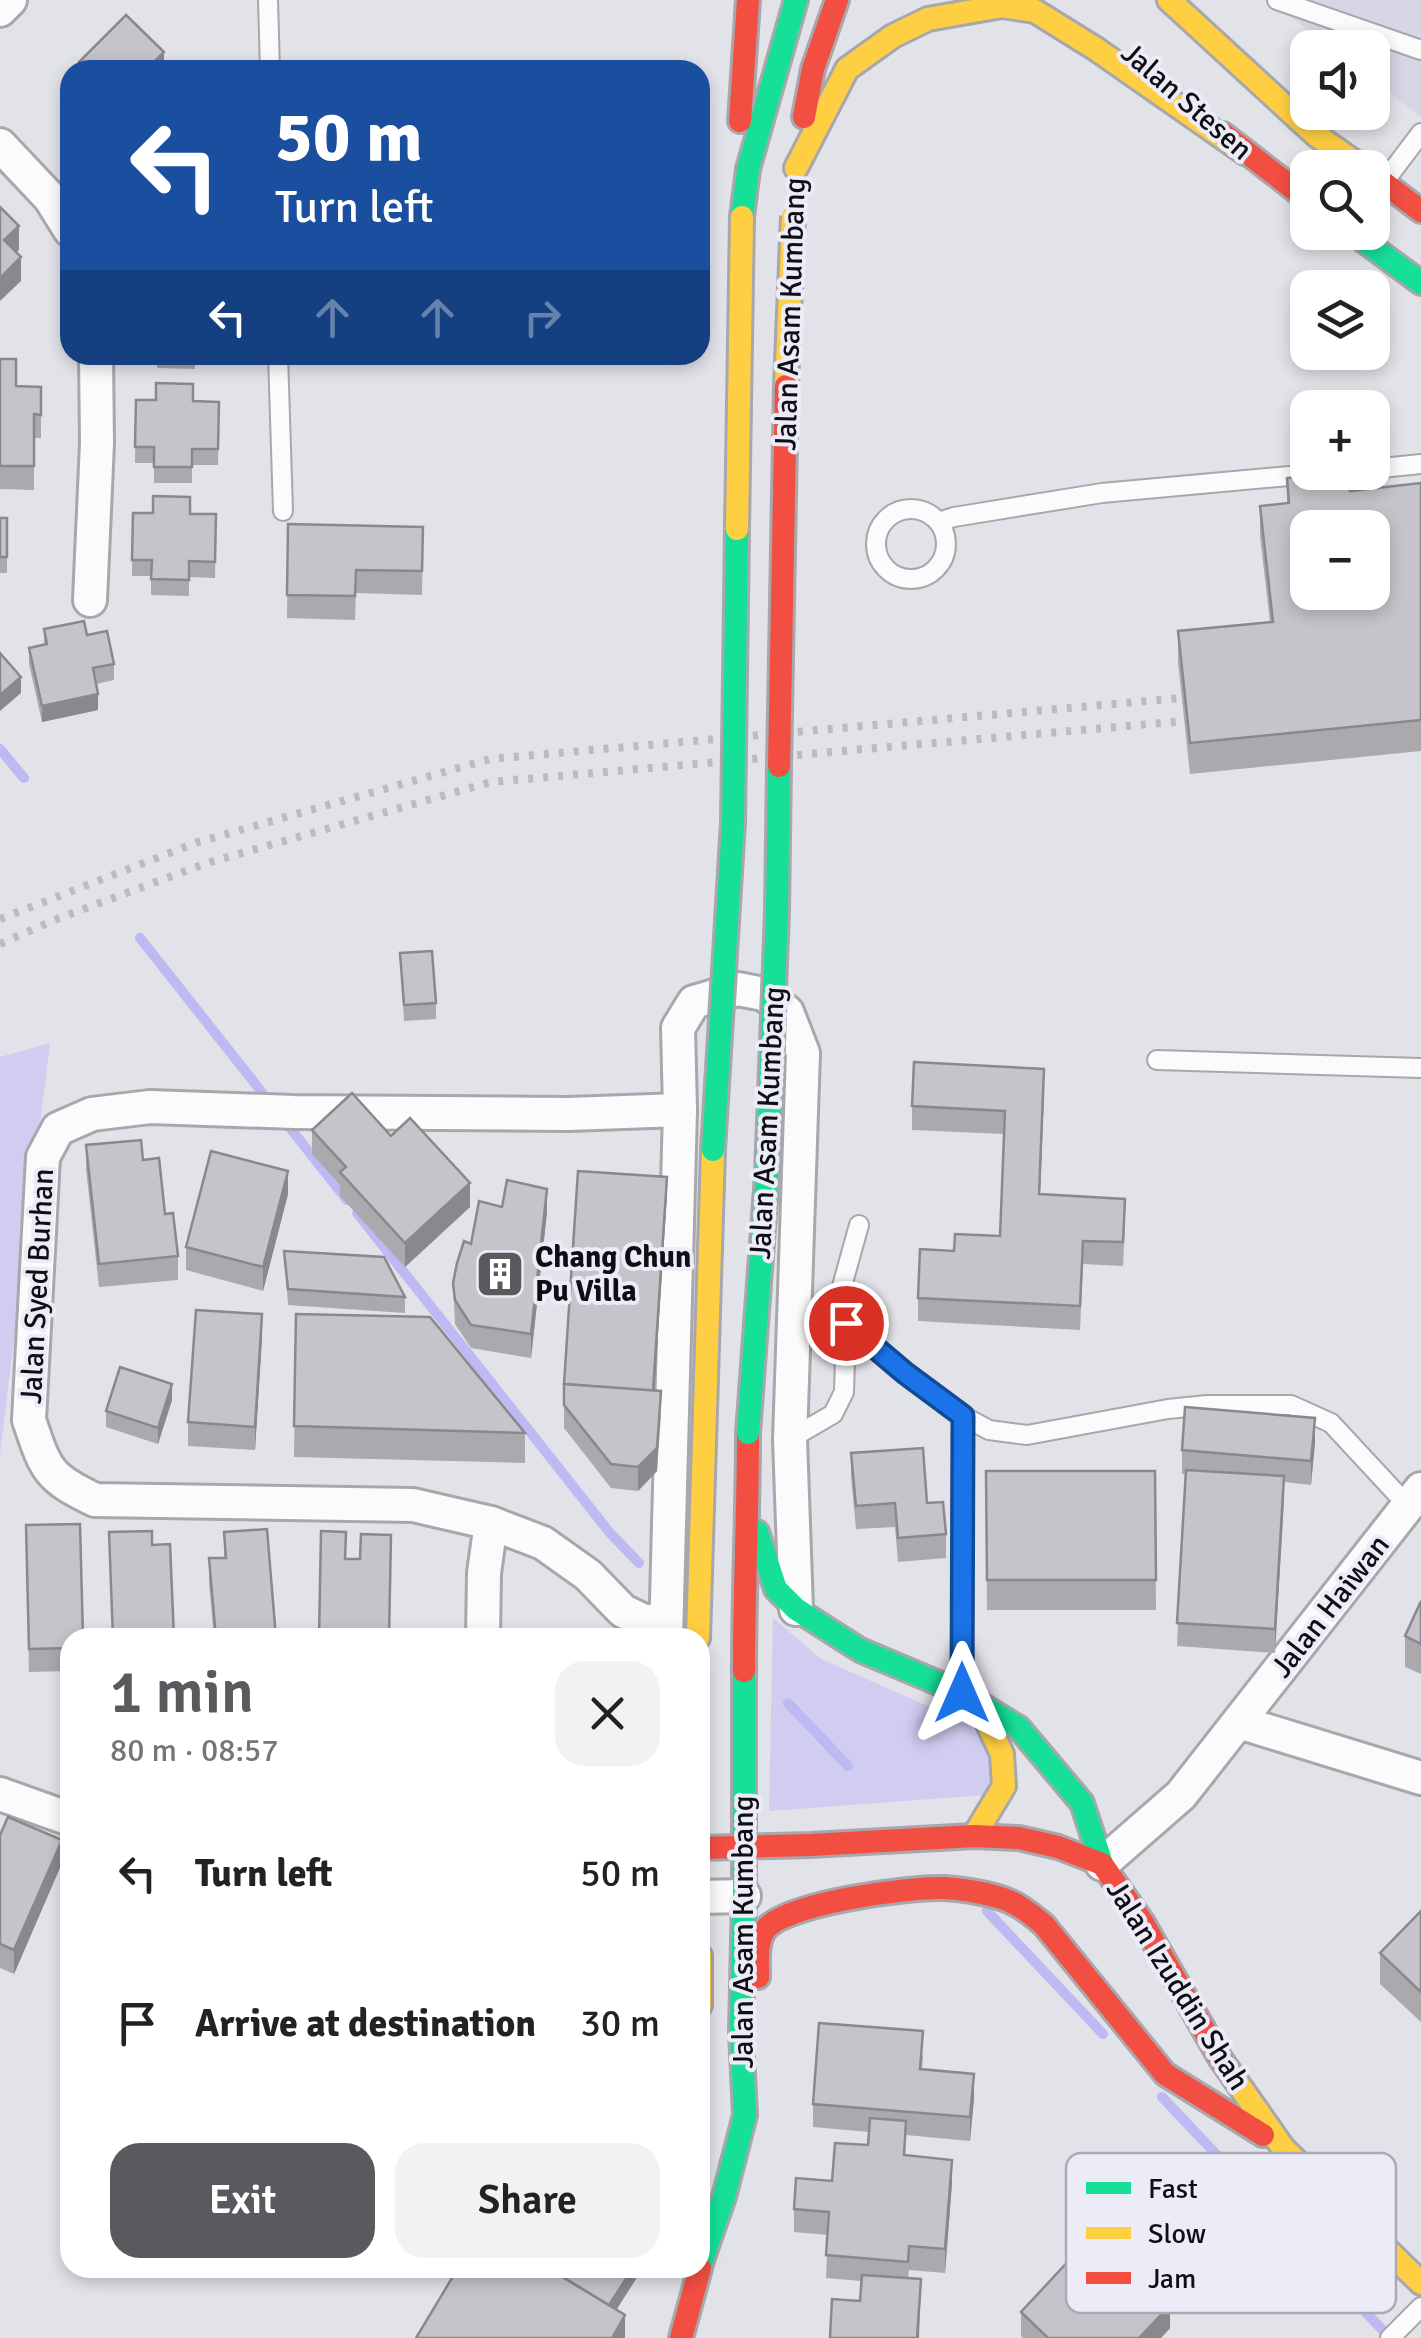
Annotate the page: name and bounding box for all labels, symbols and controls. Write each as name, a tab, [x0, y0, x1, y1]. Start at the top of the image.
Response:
map controls	[1290, 30, 1390, 610]
button: sound	[1290, 30, 1390, 130]
street label: Jalan Stesen	[1114, 34, 1260, 168]
text: 50 m	[275, 94, 423, 180]
icon: left	[110, 100, 240, 230]
button: search	[1290, 150, 1390, 250]
street label: Jalan Asam Kumbang	[767, 177, 814, 451]
text: Turn left	[275, 180, 434, 235]
button: layers	[1290, 270, 1390, 370]
icon: left	[200, 290, 255, 345]
icon: ahead	[305, 290, 360, 345]
icon: ahead	[410, 290, 465, 345]
icon: right	[515, 290, 570, 345]
button: +	[1290, 390, 1390, 490]
button: −	[1290, 510, 1390, 610]
street label: Jalan Asam Kumbang	[742, 986, 793, 1260]
street label: Jalan Syed Burhan	[13, 1167, 62, 1405]
place label: Chang Chun Pu Villa	[535, 1239, 691, 1310]
building icon: Chang Chun Pu Villa	[474, 1248, 526, 1300]
pin	[804, 1281, 889, 1366]
icon: arrive	[819, 1296, 874, 1351]
street label: Jalan Haiwan	[1263, 1527, 1398, 1685]
position arrow	[910, 1641, 1014, 1745]
text: 1 min	[110, 1656, 254, 1730]
button: close	[555, 1661, 660, 1766]
text: 80 m · 08:57	[110, 1731, 279, 1770]
street label: Jalan Asam Kumbang	[725, 1796, 762, 2068]
icon: left	[110, 1846, 165, 1901]
text: Turn left	[195, 1850, 333, 1897]
text: 50 m	[580, 1850, 660, 1897]
street label: Jalan Izuddin Shah	[1098, 1873, 1257, 2097]
icon: arrive	[110, 1996, 165, 2051]
text: Arrive at destination	[195, 2000, 536, 2047]
text: 30 m	[580, 2000, 660, 2047]
button: Exit	[110, 2143, 375, 2258]
button: Share	[395, 2143, 660, 2258]
legend	[1066, 2153, 1396, 2313]
text: Fast	[1148, 2172, 1198, 2206]
text: Slow	[1148, 2217, 1206, 2251]
text: Jam	[1148, 2262, 1196, 2296]

